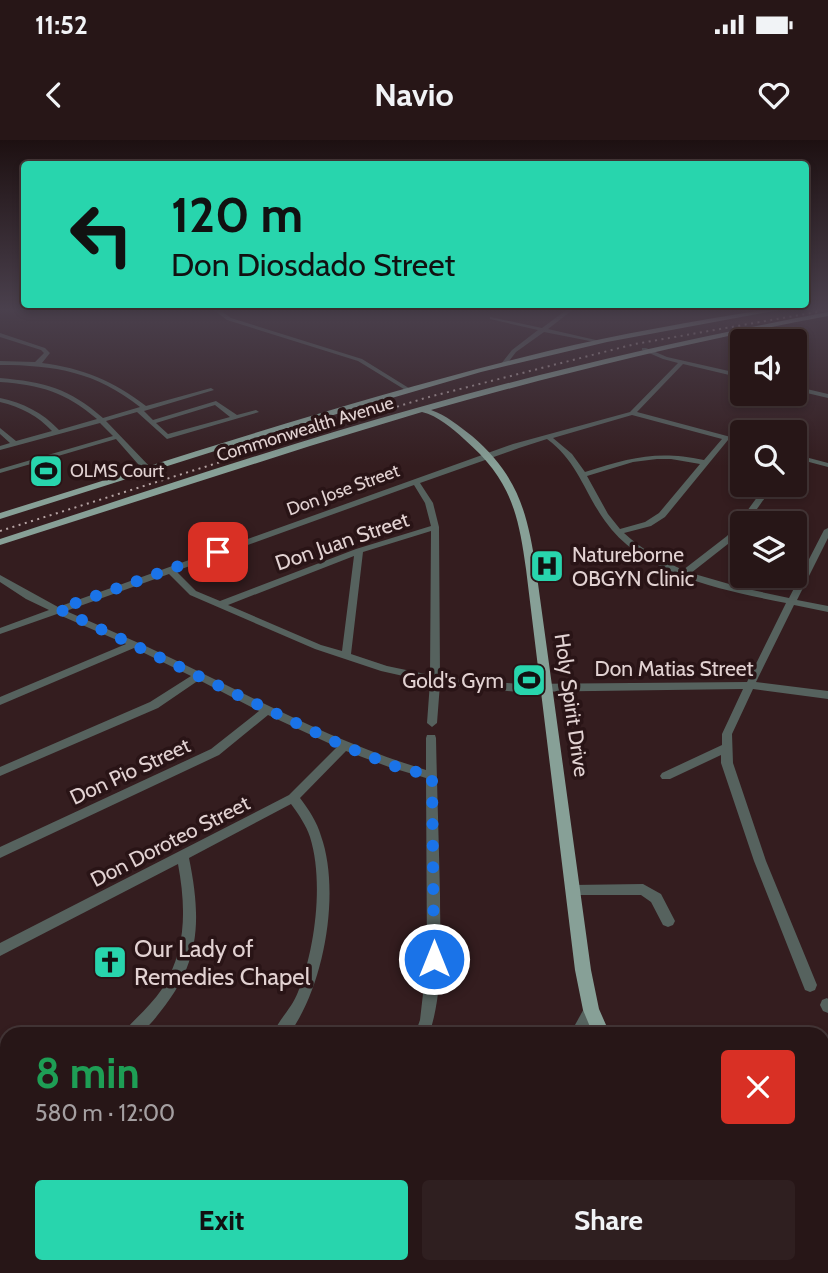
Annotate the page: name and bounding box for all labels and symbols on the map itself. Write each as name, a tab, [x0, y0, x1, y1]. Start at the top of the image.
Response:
street label: Commonwealth Avenue	[214, 392, 396, 466]
sports icon: OLMS Court	[27, 452, 65, 490]
street label: Don Jose Street	[284, 459, 402, 521]
place label: OLMS Court	[70, 460, 164, 482]
street label: Don Juan Street	[272, 506, 412, 576]
pin	[188, 522, 248, 582]
place label: Natureborne OBGYN Clinic	[572, 542, 694, 591]
hospital icon: Natureborne OBGYN Clinic	[528, 547, 566, 585]
street label: Holy Spirit Drive	[550, 632, 594, 779]
street label: Don Matias Street	[595, 656, 753, 681]
sports icon: Gold's Gym	[510, 661, 548, 699]
place label: Gold's Gym	[402, 668, 504, 693]
street label: Don Pio Street	[66, 732, 194, 810]
street label: Don Doroteo Street	[86, 790, 254, 892]
position arrow	[397, 922, 471, 996]
place label: Our Lady of Remedies Chapel	[134, 934, 311, 991]
church icon: Our Lady of Remedies Chapel	[91, 943, 129, 981]

